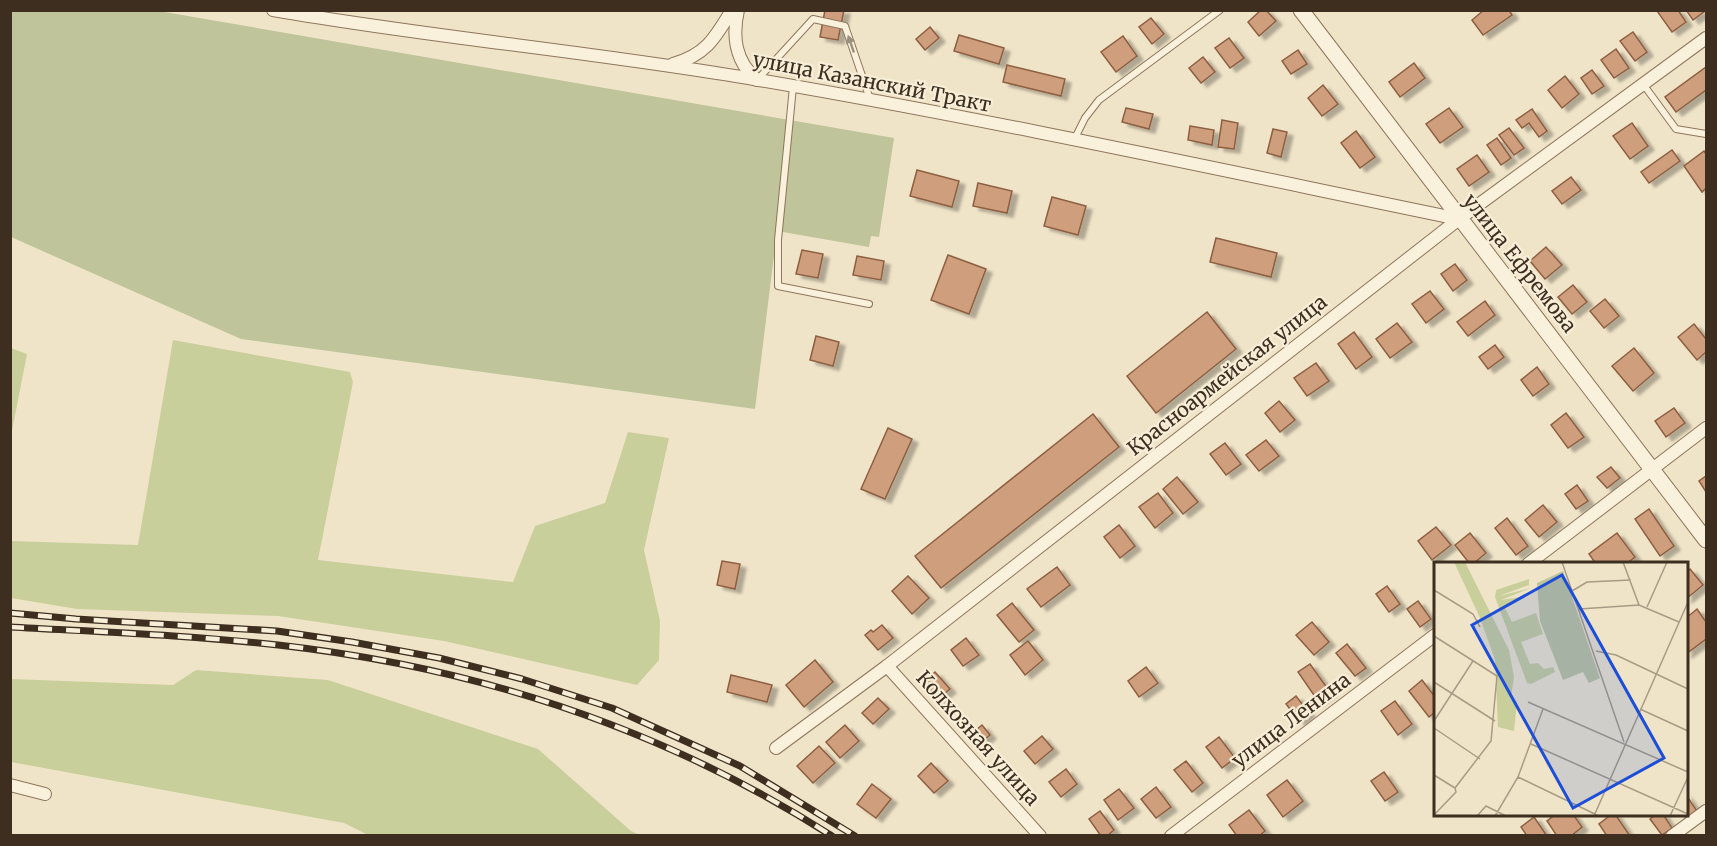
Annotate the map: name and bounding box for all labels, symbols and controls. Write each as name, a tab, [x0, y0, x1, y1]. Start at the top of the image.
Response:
one-way arrow	[846, 35, 856, 53]
street label: улица Казанский Тракт	[751, 46, 993, 117]
street label: улица Ефремова	[1458, 188, 1583, 337]
street label: Красноармейская улица	[1122, 289, 1332, 460]
inset map	[1434, 562, 1687, 816]
street label: Колхозная улица	[911, 665, 1046, 810]
street label: улица Ленина	[1226, 667, 1355, 772]

